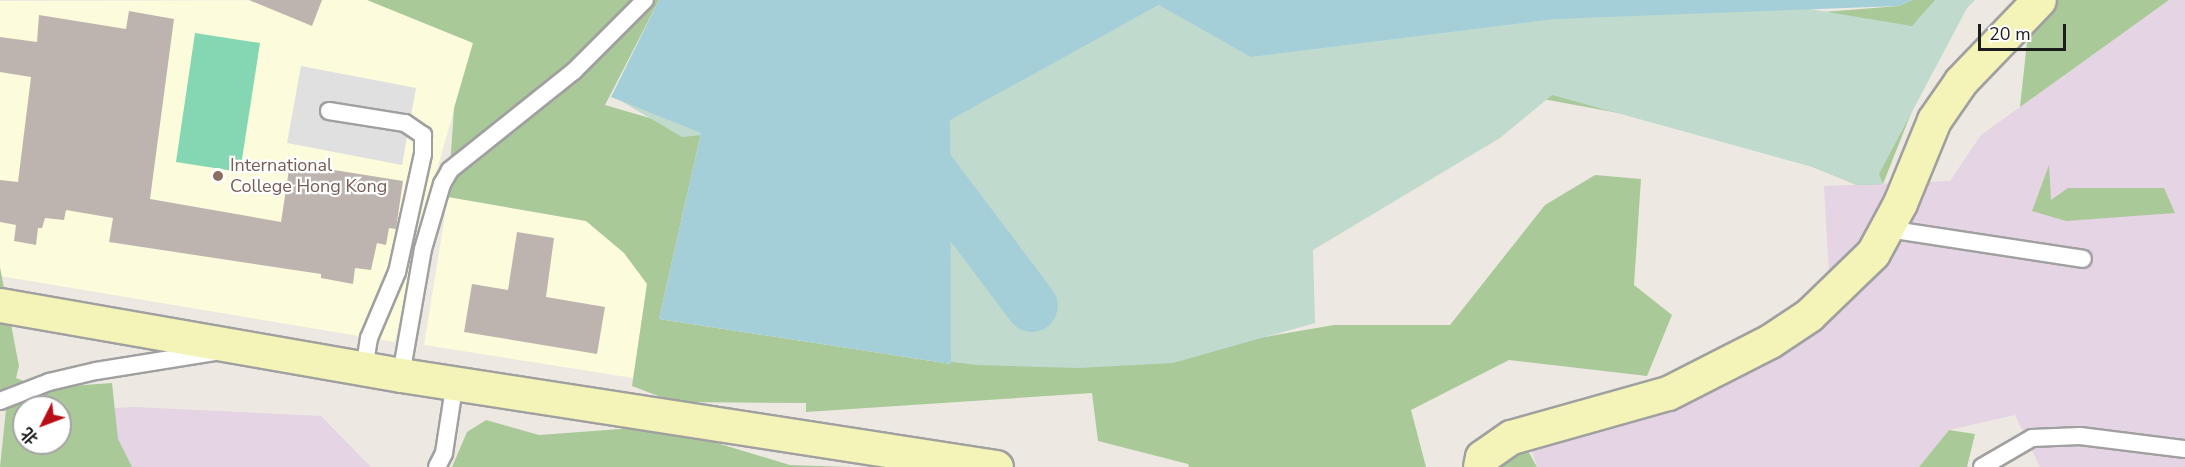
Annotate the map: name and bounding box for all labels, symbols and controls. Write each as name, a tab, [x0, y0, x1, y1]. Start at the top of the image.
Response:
scale bar	[1981, 12, 2070, 50]
text: 20 m	[1989, 22, 2031, 46]
place label: International College Hong Kong	[230, 155, 387, 198]
marker: International College Hong Kong	[211, 169, 225, 183]
north arrow	[12, 395, 72, 455]
text: 北	[17, 422, 44, 449]

